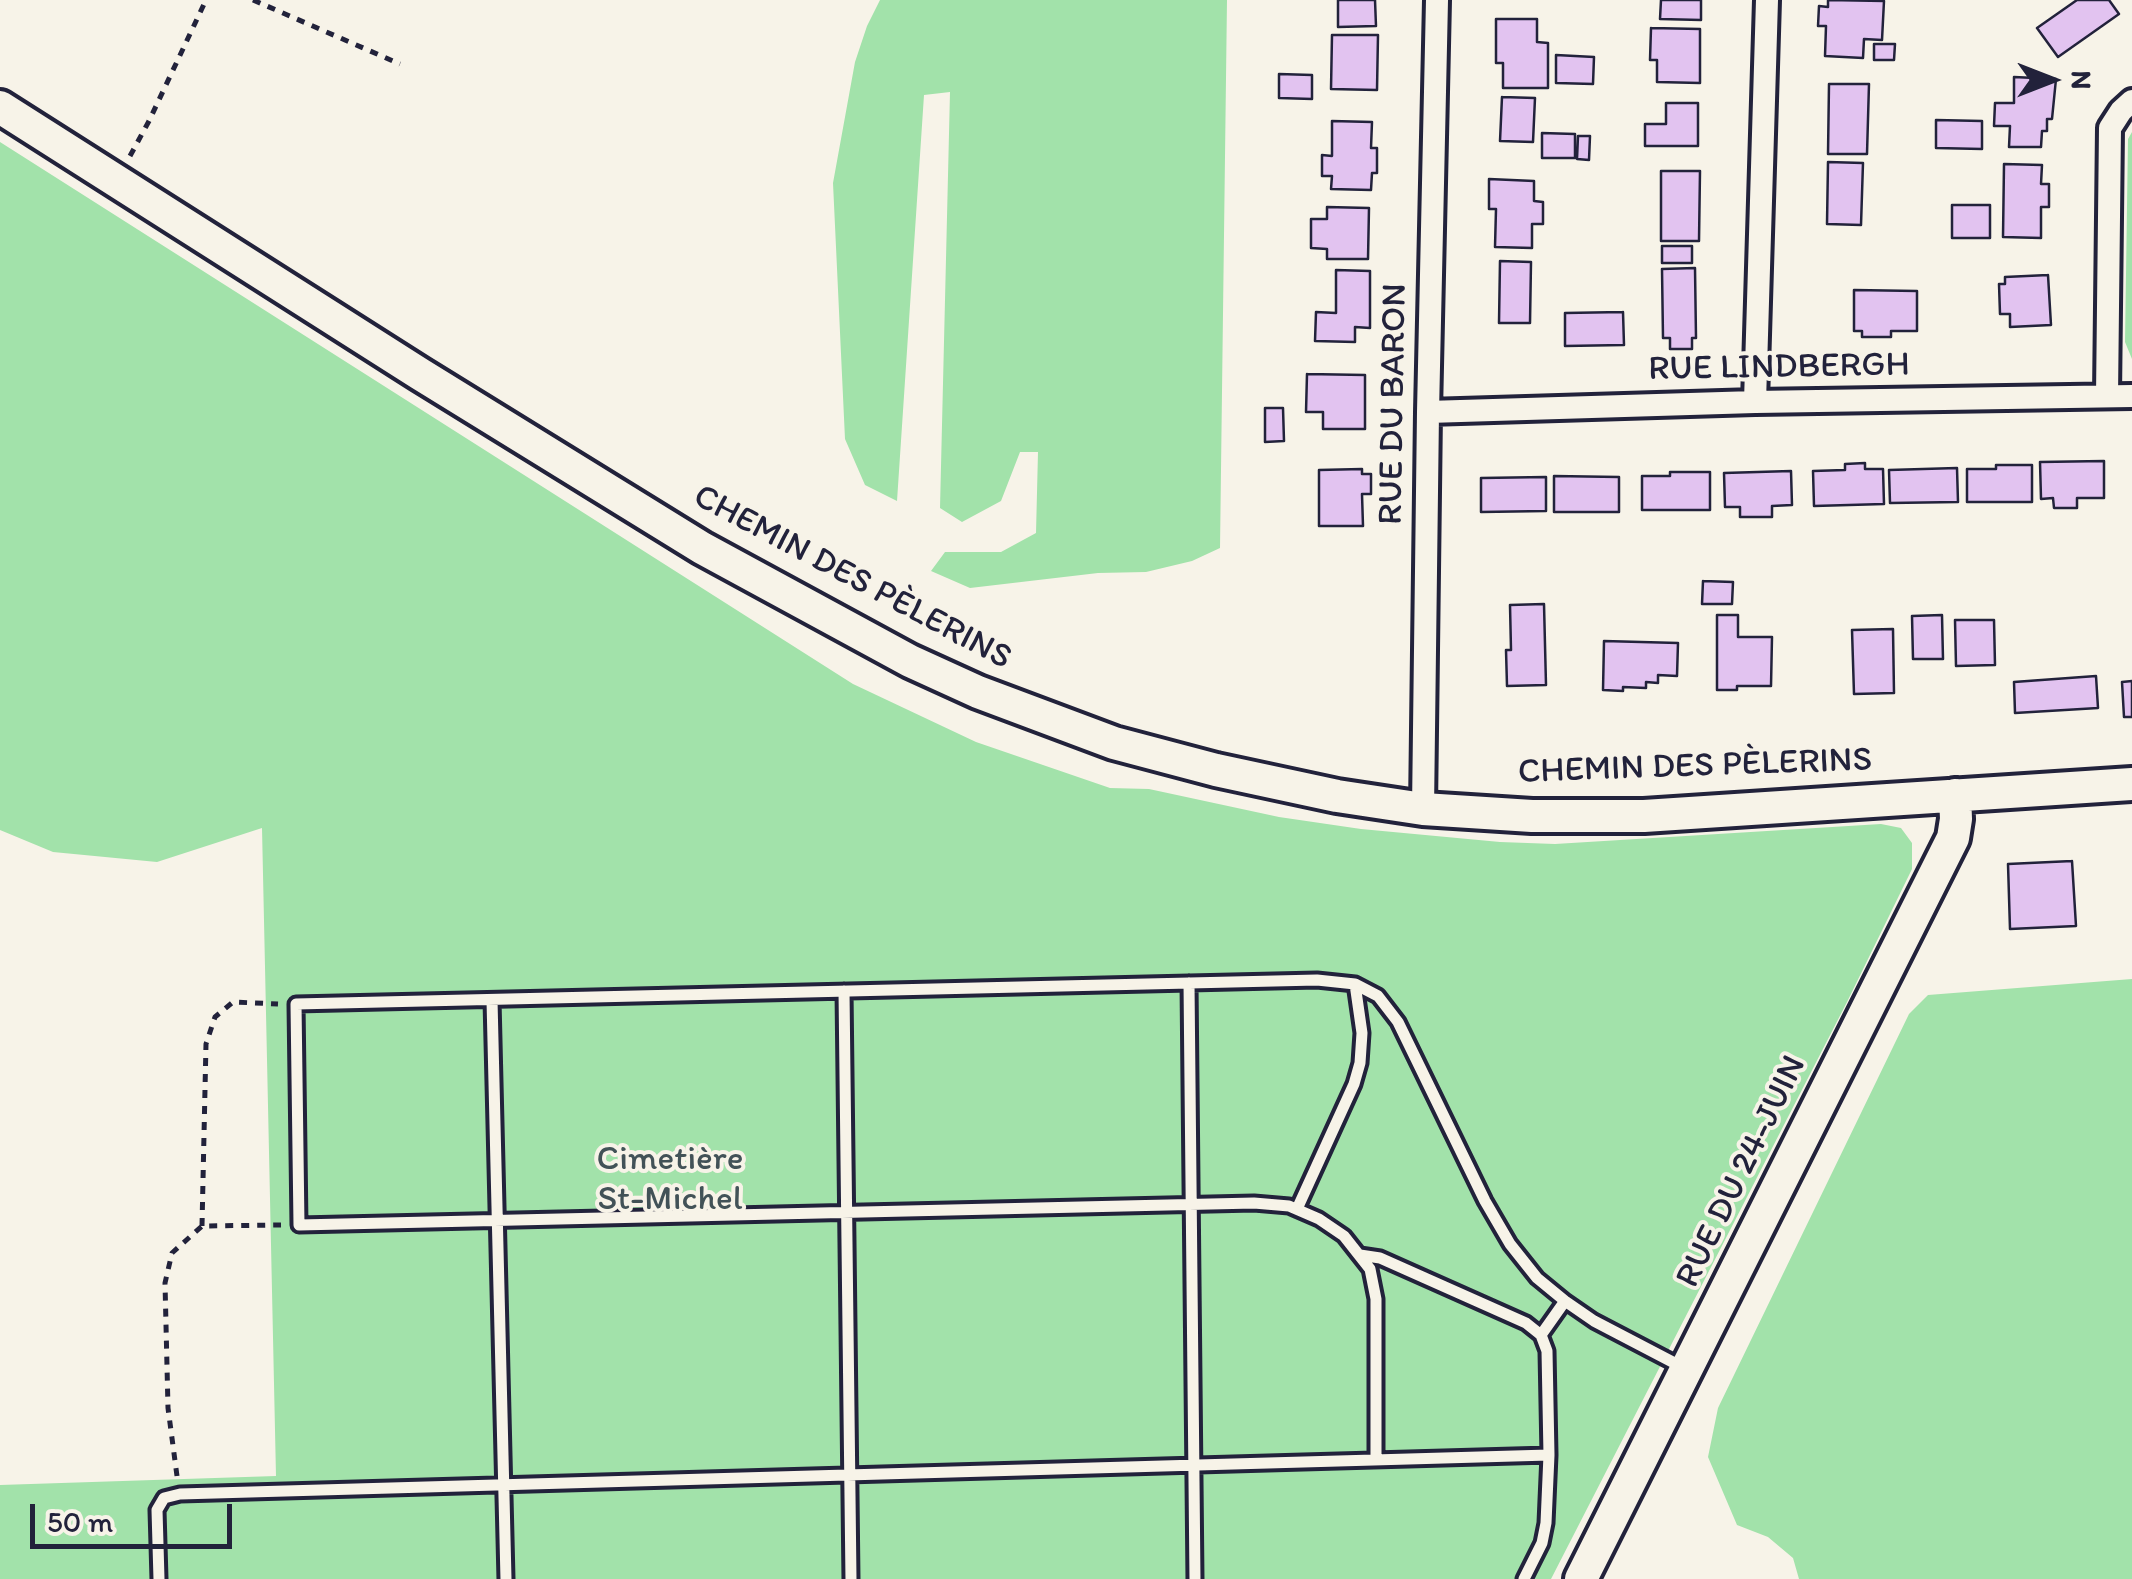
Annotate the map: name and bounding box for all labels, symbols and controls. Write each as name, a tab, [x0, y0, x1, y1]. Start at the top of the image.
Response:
north arrow	[2002, 30, 2102, 130]
text: N	[2065, 71, 2099, 89]
street label: RUE DU BARON	[1371, 283, 1417, 525]
street label: RUE LINDBERGH	[1648, 345, 1910, 391]
street label: CHEMIN DES PÈLERINS	[686, 476, 1018, 680]
street label: CHEMIN DES PÈLERINS	[1517, 740, 1873, 794]
street label: RUE DU 24-JUIN	[1668, 1049, 1816, 1295]
park label: Cimetière St-Michel	[597, 1139, 743, 1221]
scale bar	[35, 1484, 238, 1546]
text: 50 m	[47, 1503, 113, 1540]

